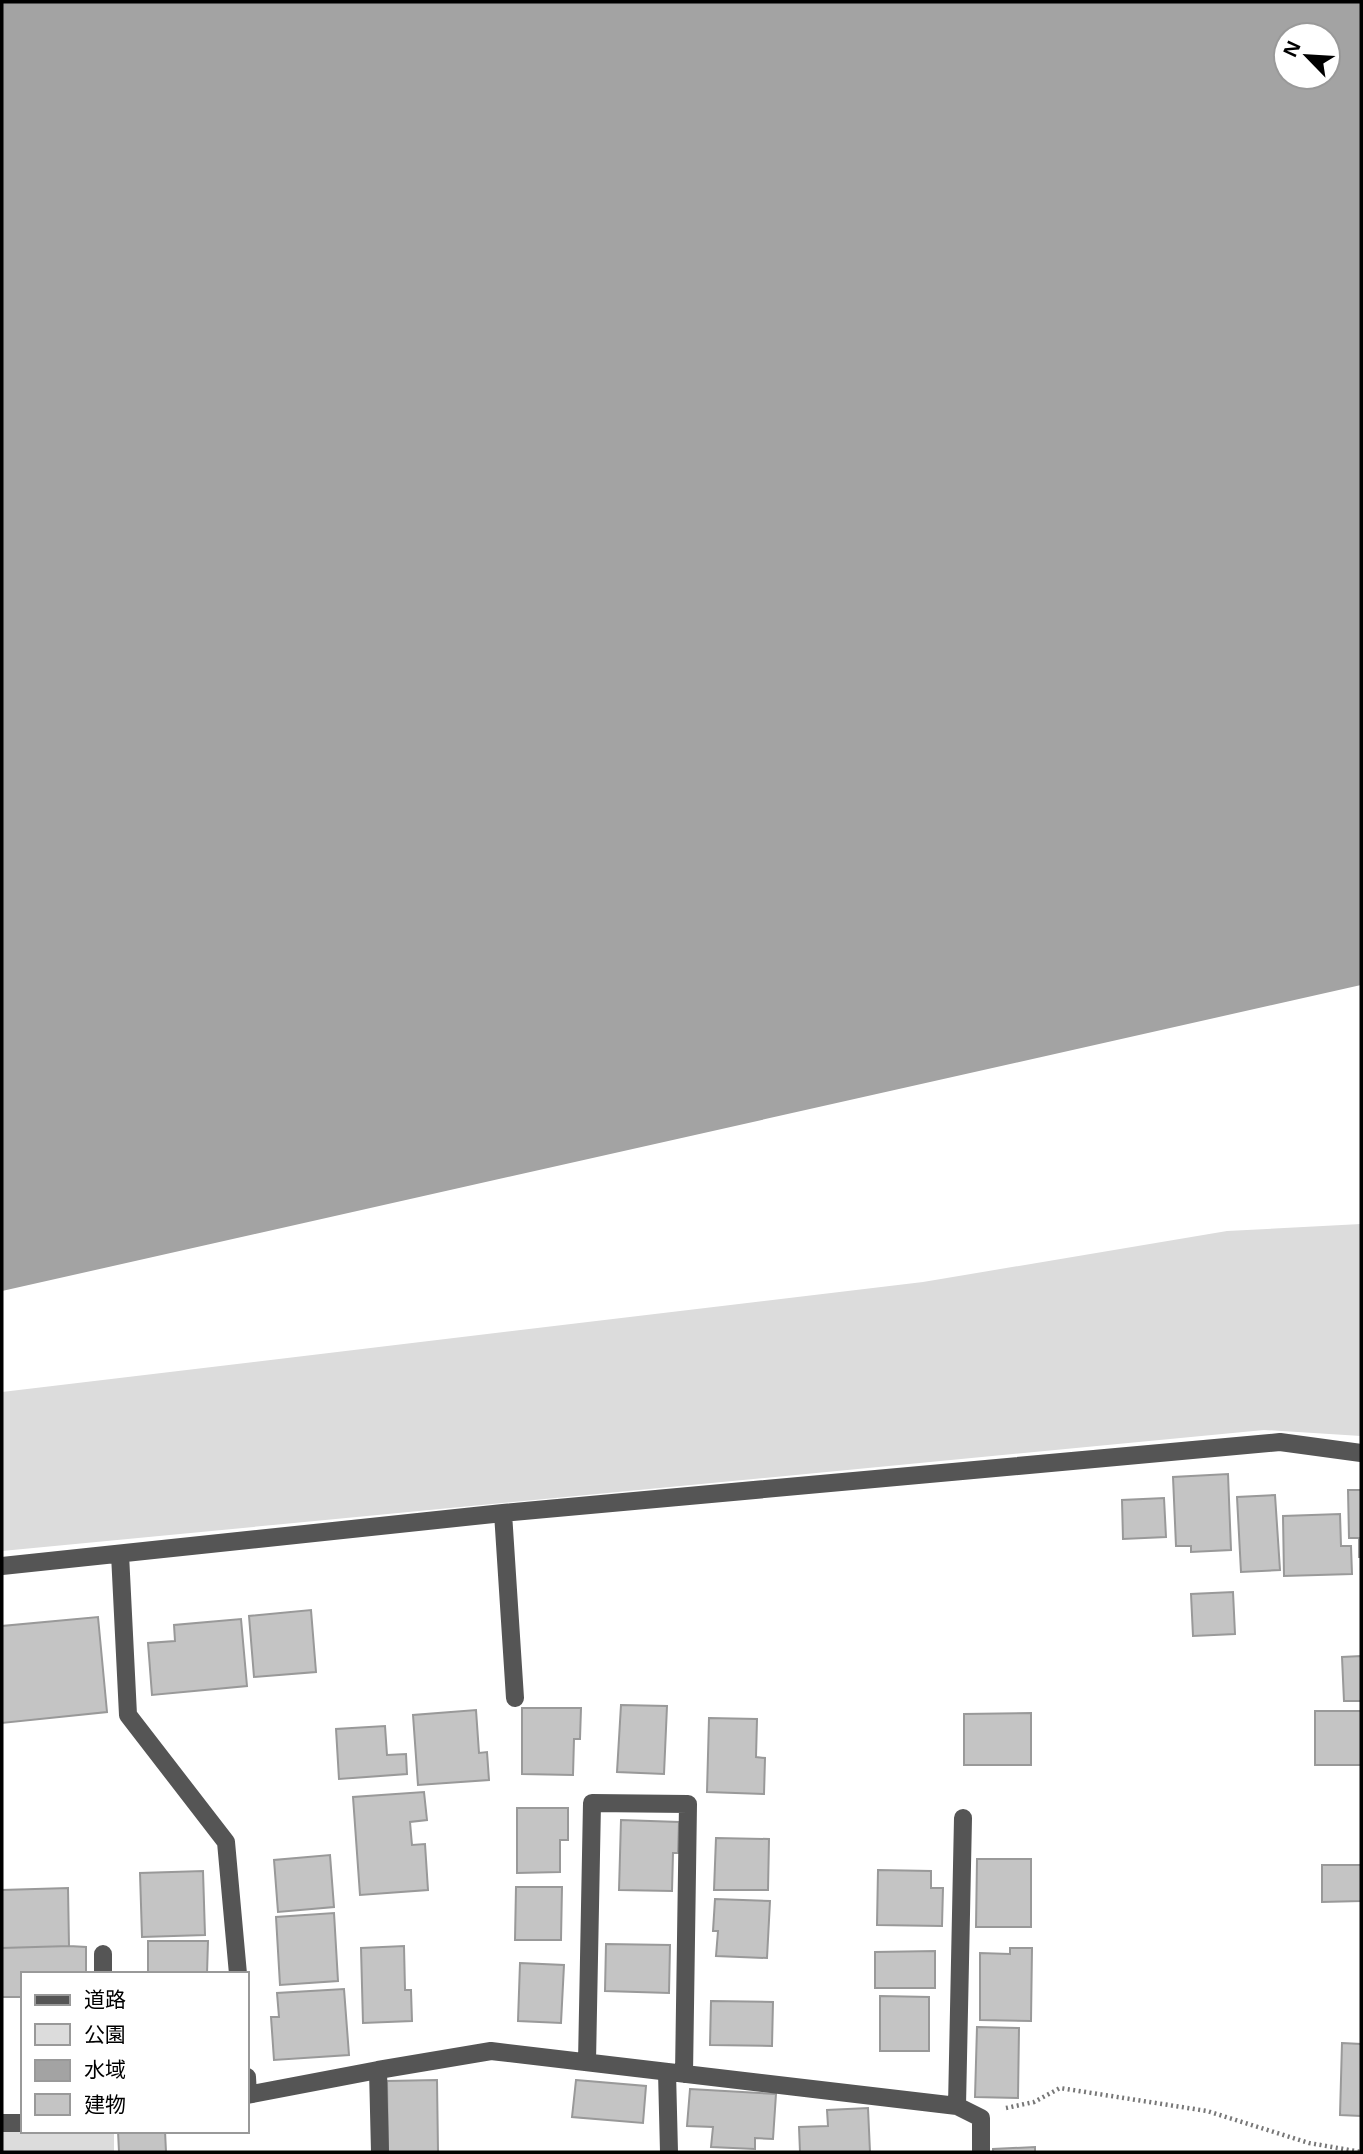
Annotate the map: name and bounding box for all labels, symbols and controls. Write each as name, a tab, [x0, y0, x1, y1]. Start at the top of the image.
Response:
north arrow	[1272, 21, 1342, 91]
text: N	[1277, 36, 1307, 61]
legend	[21, 1972, 248, 2133]
text: 道路	[84, 1985, 126, 2013]
text: 公園	[84, 2020, 126, 2048]
text: 水域	[84, 2055, 126, 2083]
text: 建物	[84, 2090, 126, 2118]

